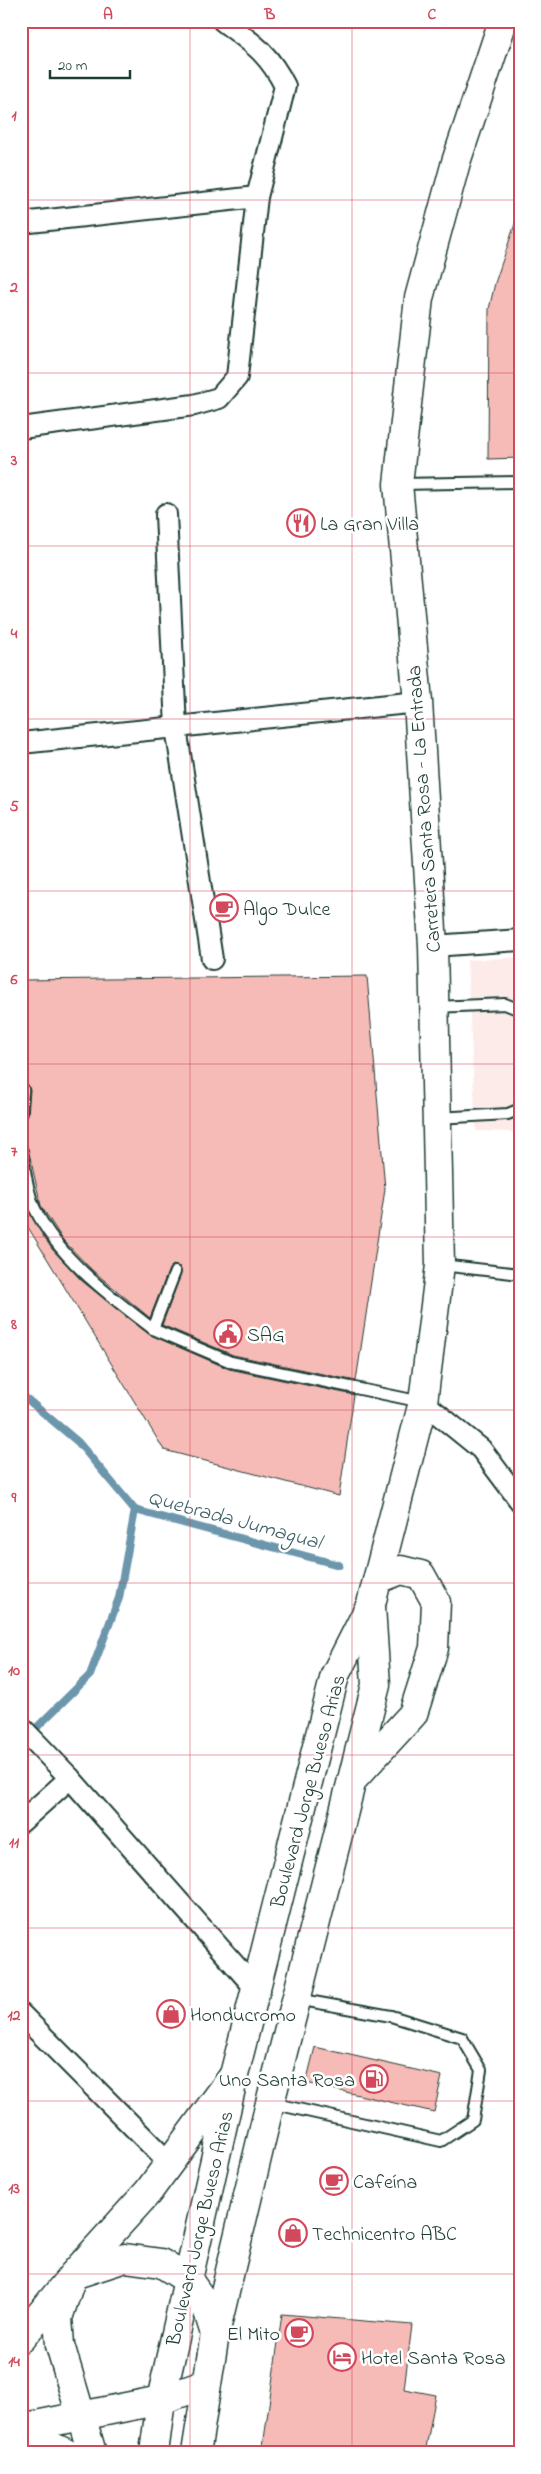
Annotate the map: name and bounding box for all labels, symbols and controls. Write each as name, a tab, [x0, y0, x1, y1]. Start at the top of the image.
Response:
text: A	[103, 3, 113, 27]
text: B	[264, 3, 276, 27]
text: C	[428, 3, 437, 27]
scale bar	[50, 48, 130, 80]
text: 20 m	[58, 55, 88, 77]
text: 1	[11, 104, 17, 128]
text: 2	[9, 276, 18, 300]
text: 3	[10, 449, 18, 473]
restaurant icon: La Gran Villa	[286, 508, 316, 538]
place label: La Gran Villa	[320, 511, 419, 540]
text: 4	[10, 622, 18, 646]
street label: Carretera Santa Rosa - La Entrada	[401, 664, 450, 953]
text: 5	[9, 795, 19, 819]
cafe icon: Algo Dulce	[209, 893, 239, 923]
place label: Algo Dulce	[243, 896, 330, 926]
text: 6	[9, 968, 18, 992]
text: 7	[11, 1140, 18, 1164]
text: 8	[10, 1313, 17, 1337]
public building icon: SAG	[213, 1319, 243, 1349]
place label: SAG	[247, 1322, 285, 1351]
water label: Quebrada Jumagual	[144, 1483, 327, 1560]
text: 9	[11, 1486, 17, 1510]
text: 10	[8, 1659, 20, 1683]
street label: Boulevard Jorge Bueso Arias	[264, 1672, 355, 1913]
text: 11	[9, 1831, 20, 1855]
shop icon: Honducromo	[156, 1999, 186, 2029]
place label: Honducromo	[190, 2002, 296, 2031]
text: 12	[7, 2004, 21, 2028]
fuel station icon: Uno Santa Rosa	[359, 2064, 389, 2094]
place label: Uno Santa Rosa	[219, 2067, 355, 2096]
street label: Boulevard Jorge Bueso Arias	[160, 2108, 244, 2350]
cafe icon: Cafeína	[319, 2166, 349, 2196]
place label: Cafeína	[353, 2169, 417, 2198]
text: 13	[8, 2177, 20, 2201]
shop icon: Technicentro ABC	[278, 2218, 308, 2248]
place label: Technicentro ABC	[312, 2221, 457, 2250]
cafe icon: El Mito	[284, 2318, 314, 2348]
place label: El Mito	[227, 2321, 280, 2350]
hotel icon: Hotel Santa Rosa	[327, 2342, 357, 2372]
place label: Hotel Santa Rosa	[361, 2345, 506, 2374]
text: 14	[8, 2350, 20, 2374]

